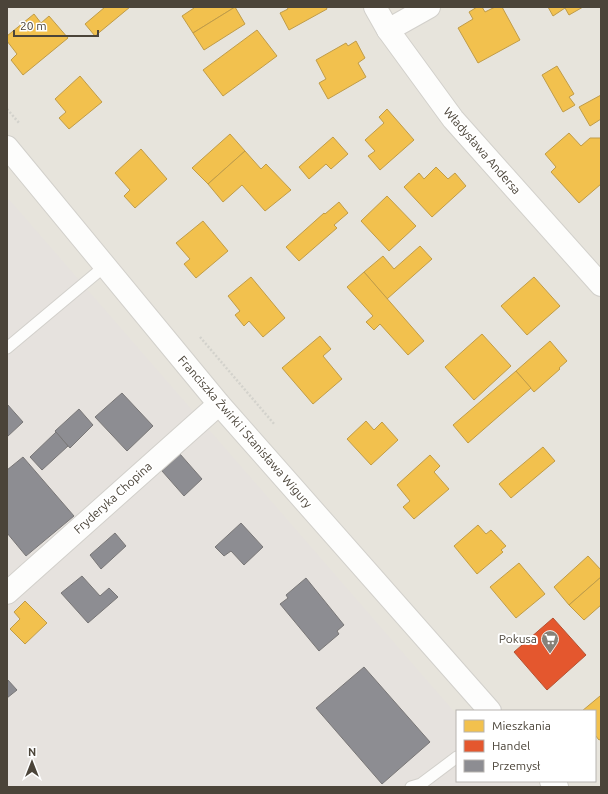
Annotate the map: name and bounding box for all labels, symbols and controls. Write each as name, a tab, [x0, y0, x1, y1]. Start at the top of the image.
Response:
scale bar	[14, 12, 98, 38]
text: 20 m	[20, 19, 47, 32]
street label: Władysława Andersa	[441, 105, 523, 197]
street label: Franciszka Żwirki i Stanisława Wigury	[176, 353, 315, 510]
street label: Fryderyka Chopina	[71, 459, 154, 536]
supermarket icon: Pokusa	[540, 629, 560, 654]
place label: Pokusa	[499, 632, 537, 645]
legend	[456, 710, 596, 782]
text: Mieszkania	[492, 719, 551, 732]
text: Handel	[492, 739, 530, 752]
north arrow	[12, 742, 52, 782]
text: N	[28, 746, 36, 758]
text: Przemysł	[492, 759, 541, 772]

